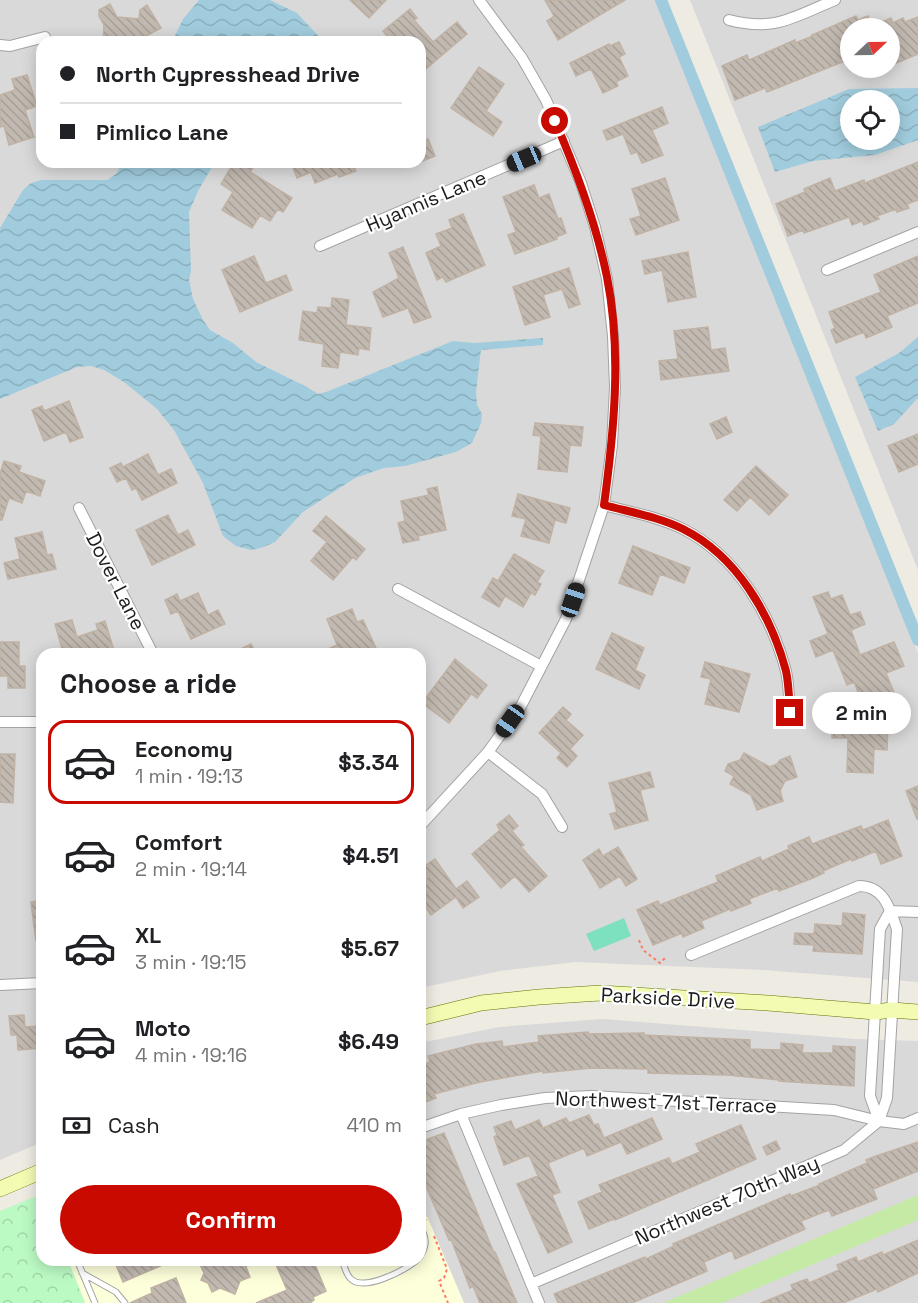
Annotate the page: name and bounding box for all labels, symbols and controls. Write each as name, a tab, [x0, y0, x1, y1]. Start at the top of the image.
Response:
north arrow	[840, 18, 900, 78]
map controls	[840, 18, 900, 150]
text: North Cypresshead Drive	[96, 60, 360, 88]
button: locate	[840, 90, 900, 150]
route start	[541, 107, 568, 134]
text: Pimlico Lane	[96, 118, 228, 146]
car	[504, 144, 544, 174]
street label: Hyannis Lane	[362, 164, 490, 238]
street label: Dover Lane	[80, 528, 152, 634]
car	[559, 580, 587, 620]
text: Choose a ride	[60, 666, 237, 701]
callout: 2 min	[811, 692, 910, 734]
route end	[776, 699, 803, 726]
text: 2 min	[836, 700, 887, 726]
car	[492, 701, 528, 741]
icon: car	[63, 735, 117, 789]
text: Economy	[135, 735, 233, 763]
text: $3.34	[338, 748, 399, 776]
text: 1 min · 19:13	[135, 763, 243, 789]
icon: car	[63, 828, 117, 882]
text: Comfort	[135, 828, 223, 856]
text: $4.51	[342, 841, 399, 869]
text: 2 min · 19:14	[135, 856, 247, 882]
icon: car	[63, 921, 117, 975]
text: XL	[135, 921, 161, 949]
text: $5.67	[341, 934, 399, 962]
text: 3 min · 19:15	[135, 949, 247, 975]
street label: Parkside Drive	[600, 981, 736, 1015]
icon: car	[63, 1014, 117, 1068]
text: Moto	[135, 1014, 191, 1042]
text: $6.49	[338, 1027, 399, 1055]
text: 4 min · 19:16	[135, 1042, 247, 1068]
street label: Northwest 71st Terrace	[555, 1085, 777, 1119]
icon: cash	[60, 1109, 93, 1142]
text: Cash	[108, 1111, 160, 1139]
text: 410 m	[346, 1112, 402, 1138]
street label: Northwest 70th Way	[631, 1149, 823, 1251]
button: Confirm	[60, 1185, 402, 1254]

